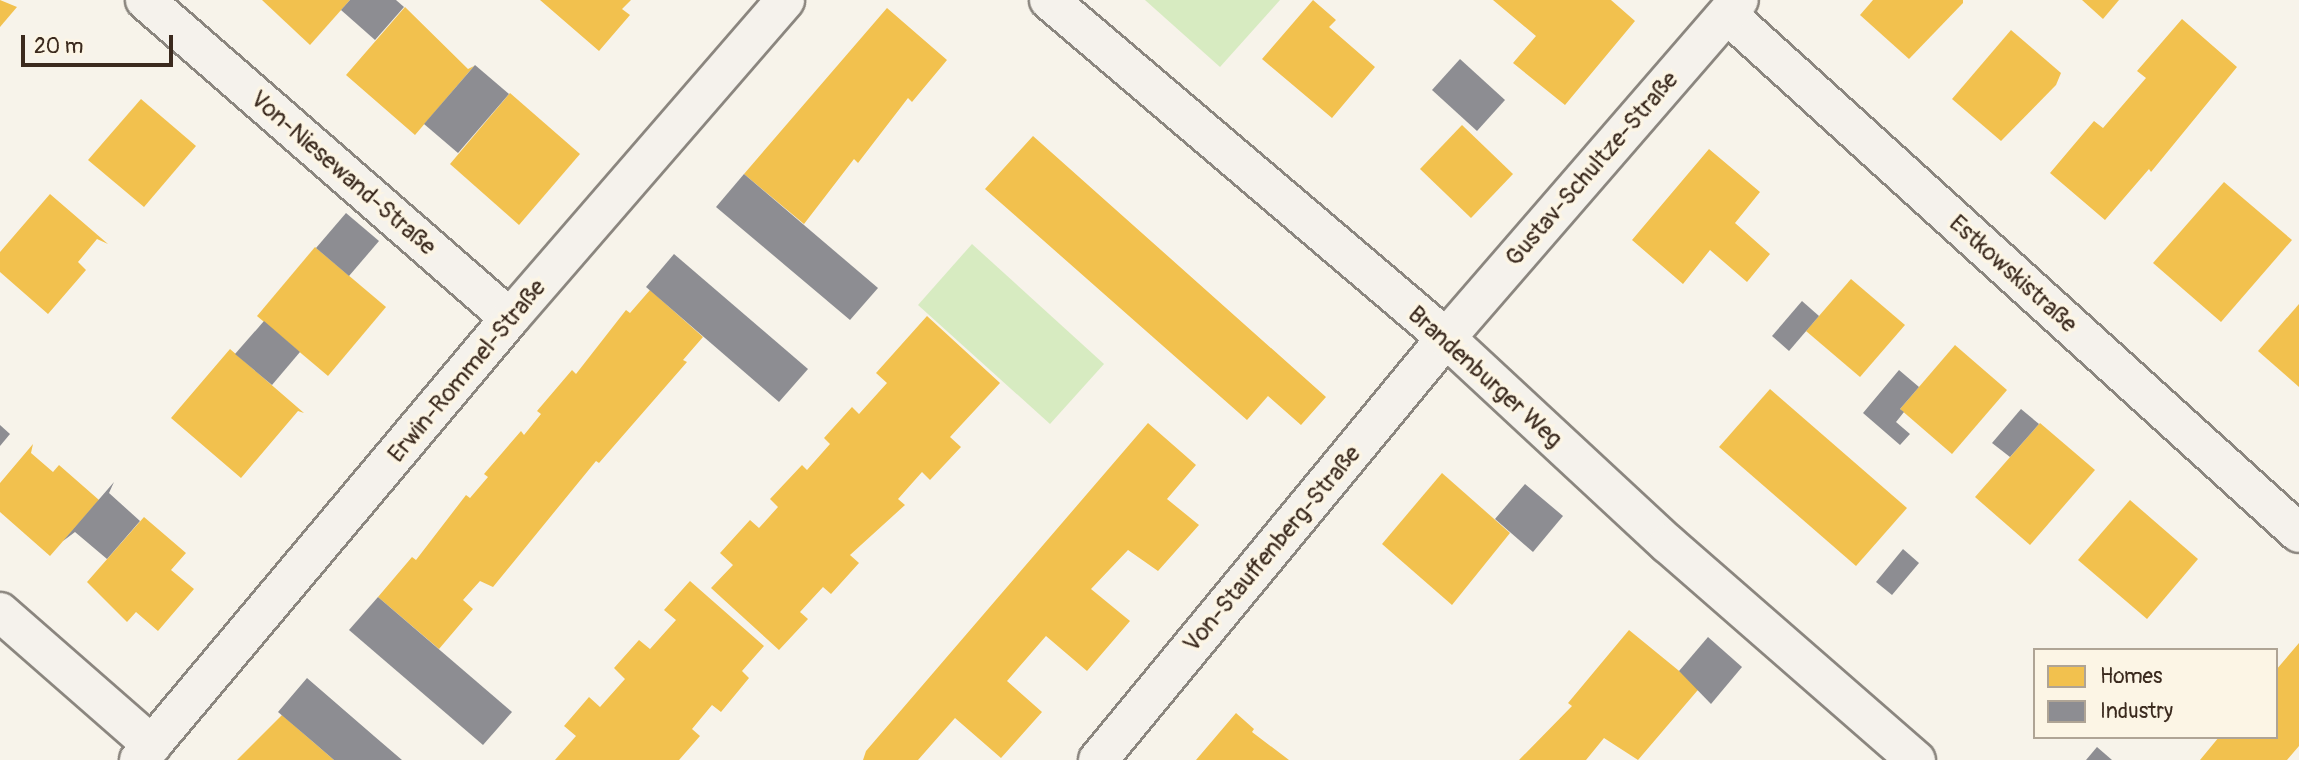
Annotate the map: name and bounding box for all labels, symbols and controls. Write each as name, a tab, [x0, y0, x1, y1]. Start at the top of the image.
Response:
scale bar	[24, 21, 177, 65]
text: 20 m	[34, 33, 83, 60]
street label: Gustav-Schultze-Straße	[1500, 66, 1684, 272]
street label: Von-Niesewand-Straße	[244, 85, 442, 261]
street label: Estkowskistraße	[1943, 209, 2083, 339]
street label: Erwin-Rommel-Straße	[382, 274, 552, 468]
street label: Brandenburger Weg	[1402, 300, 1568, 454]
street label: Von-Stauffenberg-Straße	[1177, 440, 1367, 658]
legend	[2033, 648, 2278, 739]
text: Homes	[2100, 663, 2162, 690]
text: Industry	[2100, 698, 2173, 725]

